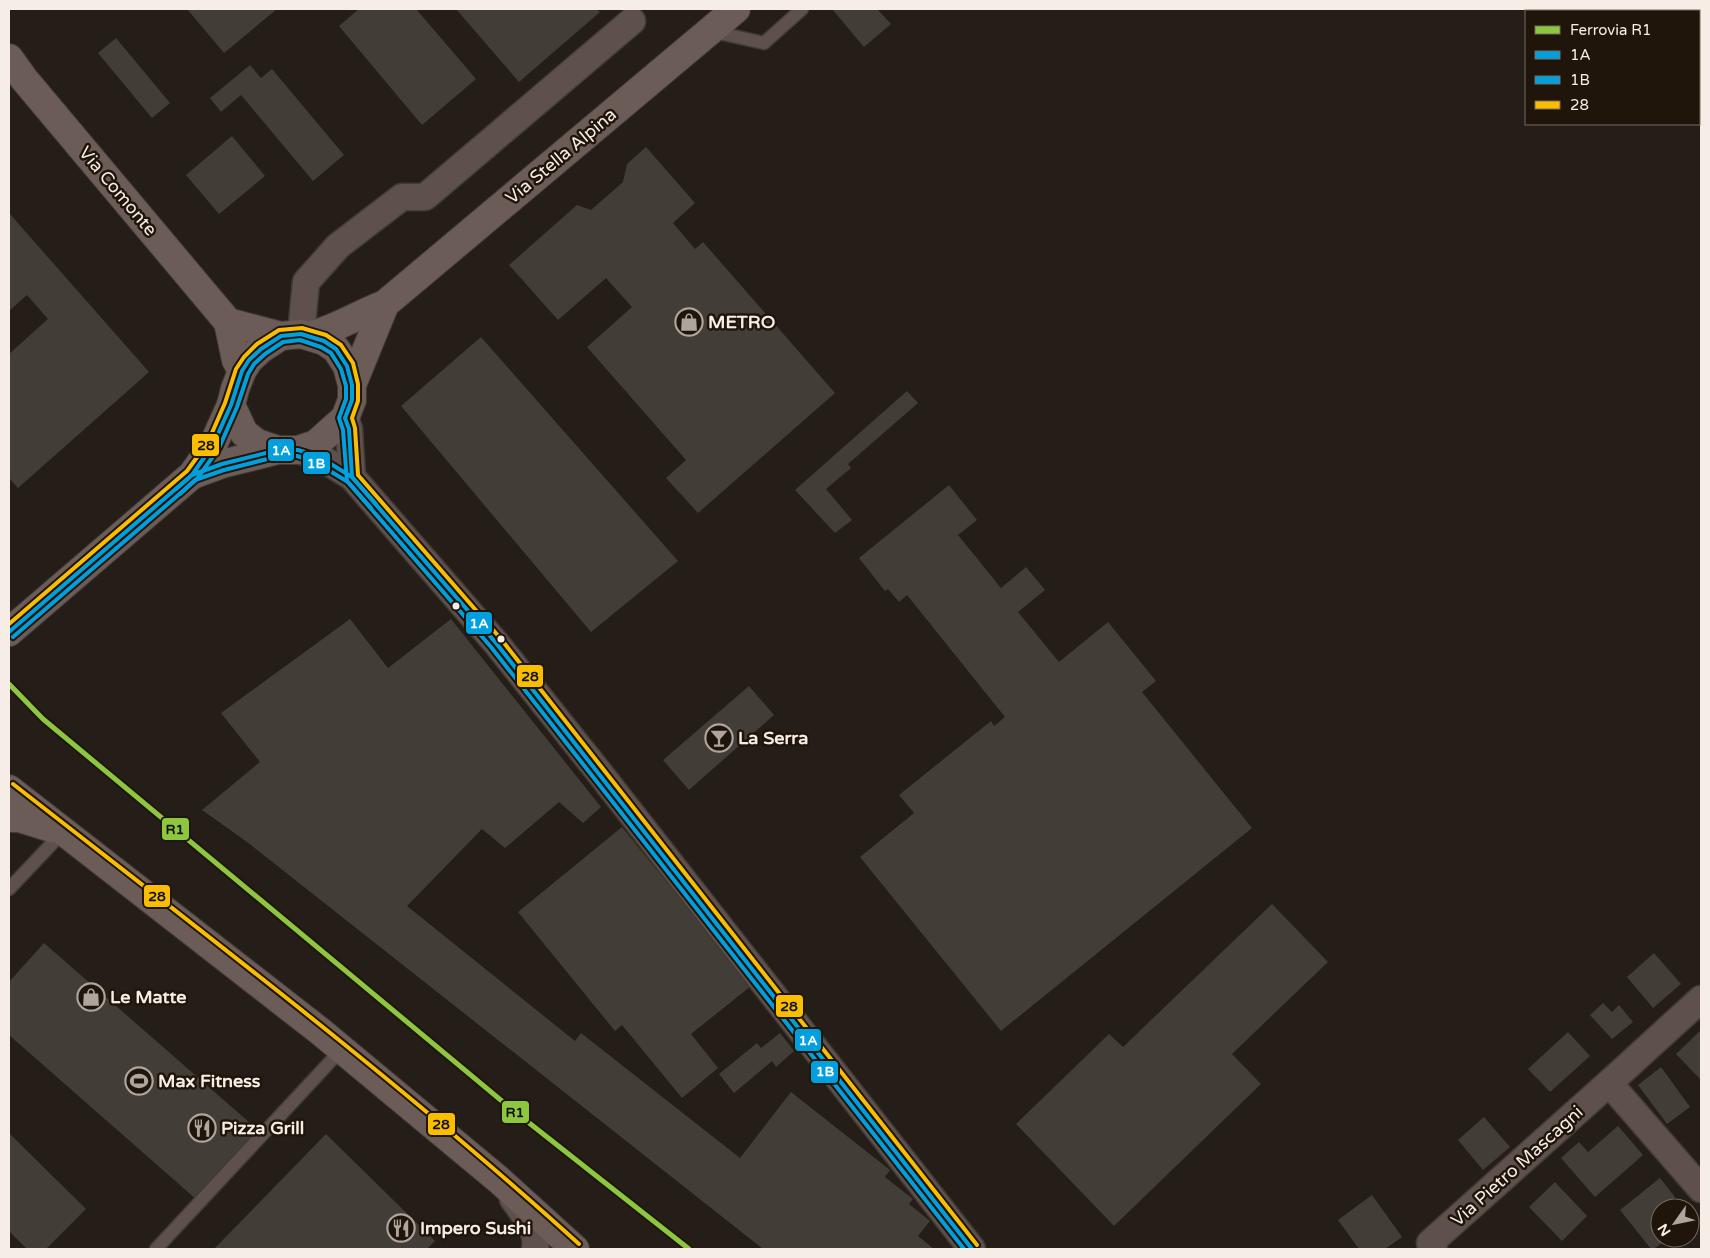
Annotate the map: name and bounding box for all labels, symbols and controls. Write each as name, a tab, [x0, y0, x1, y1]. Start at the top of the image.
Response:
legend	[1525, 10, 1700, 125]
text: Ferrovia R1	[1570, 21, 1651, 39]
text: 1A	[1570, 46, 1591, 64]
text: 1B	[1570, 71, 1590, 89]
text: 28	[1570, 96, 1589, 114]
street label: Via Stella Alpina	[501, 103, 621, 209]
street label: Via Comonte	[74, 142, 162, 240]
shop icon: METRO	[674, 307, 704, 337]
place label: METRO	[708, 311, 775, 333]
line badge: 28	[191, 433, 220, 457]
text: 28	[197, 437, 215, 454]
line badge: 1A	[267, 438, 295, 462]
text: 1A	[271, 442, 291, 459]
line badge: 1B	[302, 451, 331, 475]
text: 1B	[307, 455, 326, 472]
unlabelled marker	[451, 601, 461, 611]
line badge: 1A	[465, 611, 493, 635]
text: 1A	[469, 615, 489, 632]
unlabelled marker	[496, 634, 506, 644]
line badge: 28	[516, 664, 544, 688]
text: 28	[521, 668, 539, 685]
bar icon: La Serra	[704, 723, 734, 753]
place label: La Serra	[738, 727, 808, 749]
line badge: R1	[161, 817, 190, 841]
text: R1	[166, 821, 184, 838]
line badge: 28	[143, 884, 171, 908]
text: 28	[148, 888, 166, 905]
shop icon: Le Matte	[76, 982, 106, 1012]
place label: Le Matte	[110, 986, 186, 1008]
line badge: 28	[775, 994, 804, 1018]
text: 28	[780, 998, 798, 1015]
line badge: 1A	[794, 1028, 822, 1052]
text: 1A	[798, 1032, 818, 1049]
line badge: 1B	[810, 1060, 839, 1084]
text: 1B	[816, 1063, 835, 1080]
sports icon: Max Fitness	[124, 1066, 154, 1096]
place label: Max Fitness	[158, 1070, 261, 1092]
line badge: R1	[501, 1100, 530, 1124]
street label: Via Pietro Mascagni	[1446, 1101, 1588, 1231]
text: R1	[506, 1104, 524, 1121]
line badge: 28	[427, 1112, 456, 1136]
restaurant icon: Pizza Grill	[187, 1113, 217, 1143]
text: 28	[432, 1116, 450, 1133]
place label: Pizza Grill	[221, 1117, 304, 1139]
north arrow	[1650, 1198, 1700, 1248]
restaurant icon: Impero Sushi	[386, 1213, 416, 1243]
place label: Impero Sushi	[420, 1217, 531, 1239]
text: N	[1654, 1220, 1675, 1239]

